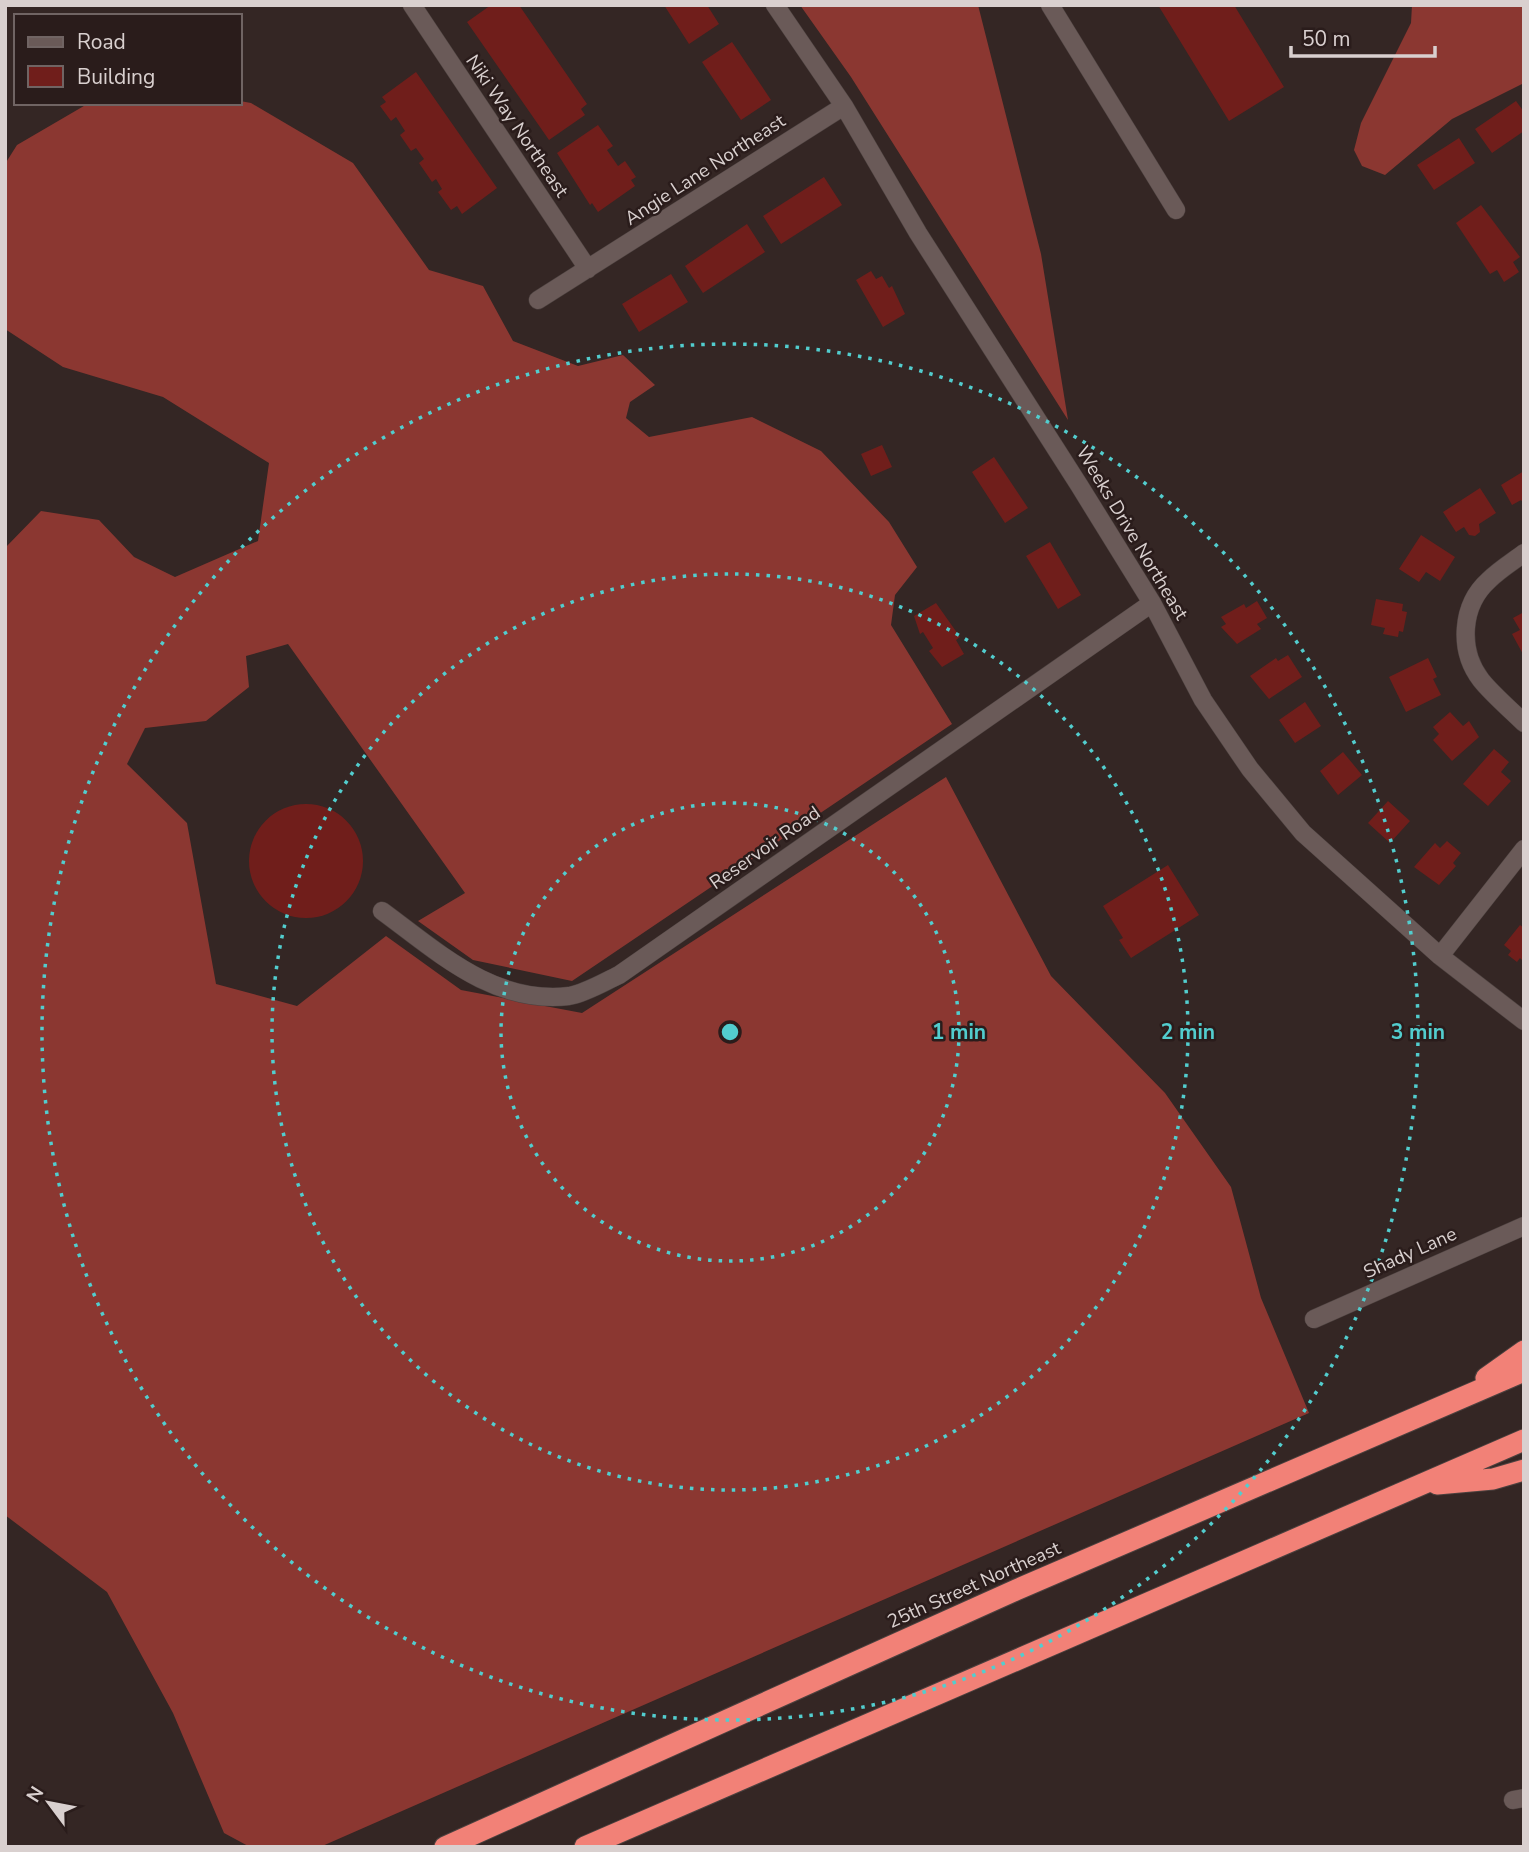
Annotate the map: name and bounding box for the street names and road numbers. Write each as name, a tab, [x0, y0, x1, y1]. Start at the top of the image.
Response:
street label: Niki Way Northeast	[460, 50, 575, 203]
street label: Angie Lane Northeast	[620, 108, 791, 232]
street label: Weeks Drive Northeast	[1070, 441, 1194, 625]
street label: Reservoir Road	[704, 800, 826, 896]
street label: Shady Lane	[1359, 1221, 1461, 1285]
street label: 25th Street Northeast	[883, 1535, 1065, 1635]

